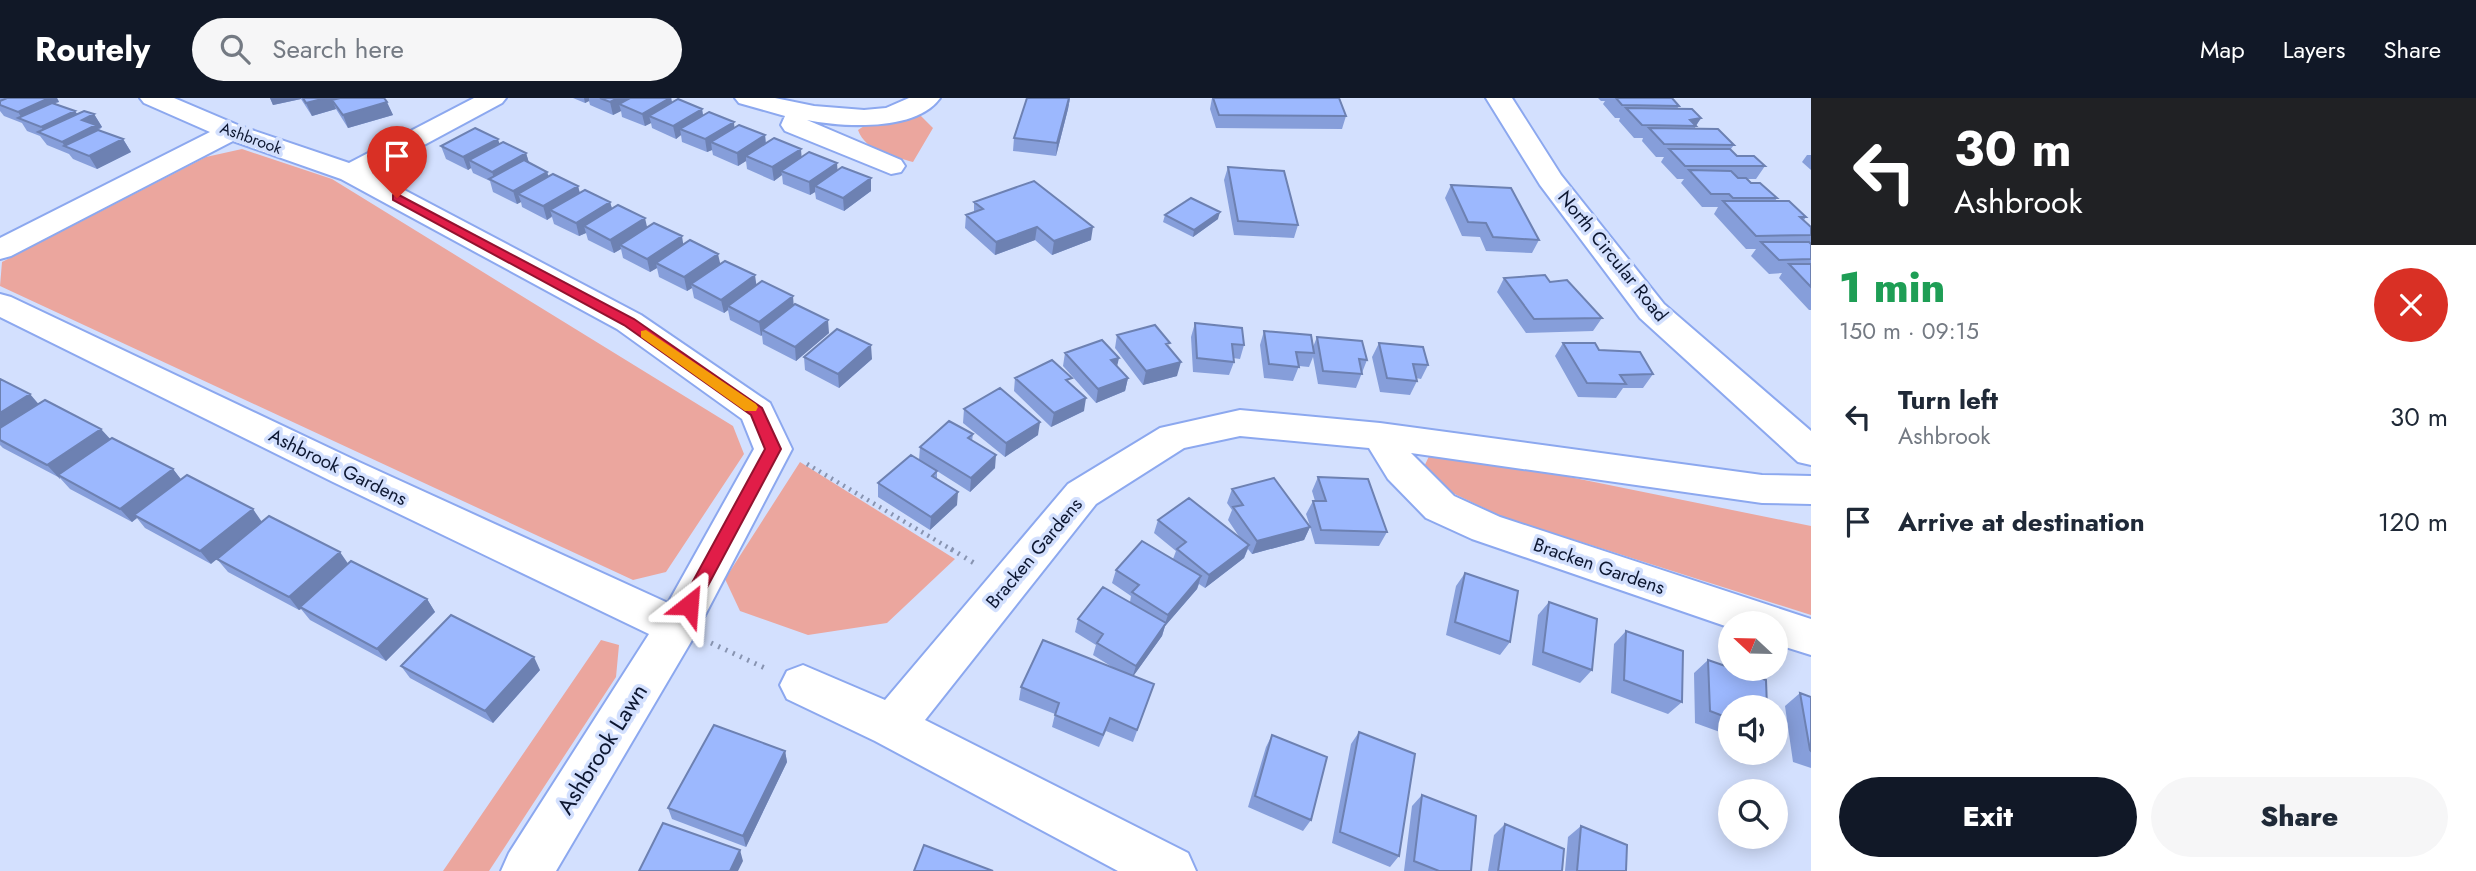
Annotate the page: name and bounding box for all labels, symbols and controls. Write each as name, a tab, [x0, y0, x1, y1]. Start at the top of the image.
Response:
search box	[192, 18, 682, 81]
text: Routely	[35, 26, 150, 73]
icon: search	[216, 30, 254, 68]
text: Search here	[272, 30, 404, 68]
text: Map	[2200, 32, 2245, 67]
text: Layers	[2283, 32, 2345, 67]
text: Share	[2383, 32, 2441, 67]
text: 30 m	[1954, 114, 2072, 184]
street label: Ashbrook	[217, 116, 286, 160]
pin	[367, 126, 427, 198]
icon: left	[1839, 126, 1930, 217]
icon: arrive	[378, 137, 416, 175]
text: Ashbrook	[1954, 179, 2083, 225]
street label: North Circular Road	[1552, 185, 1674, 327]
text: 1 min	[1839, 257, 1945, 318]
button: close	[2374, 268, 2448, 342]
text: 150 m · 09:15	[1839, 314, 1979, 348]
text: Turn left	[1898, 381, 1998, 419]
icon: left	[1839, 398, 1877, 436]
text: 30 m	[2390, 398, 2448, 436]
text: Ashbrook	[1898, 419, 1990, 453]
street label: Ashbrook Gardens	[264, 422, 412, 512]
street label: Bracken Gardens	[979, 491, 1089, 614]
icon: arrive	[1839, 503, 1877, 541]
text: Arrive at destination	[1898, 503, 2145, 541]
text: 120 m	[2378, 503, 2448, 541]
street label: Bracken Gardens	[1530, 531, 1669, 601]
position arrow	[652, 568, 726, 642]
north arrow	[1718, 611, 1788, 681]
map controls	[1718, 611, 1788, 849]
street label: Ashbrook Lawn	[548, 677, 656, 821]
button: sound	[1718, 695, 1788, 765]
button: Exit	[1839, 777, 2137, 857]
button: Share	[2151, 777, 2448, 857]
button: search	[1718, 779, 1788, 849]

